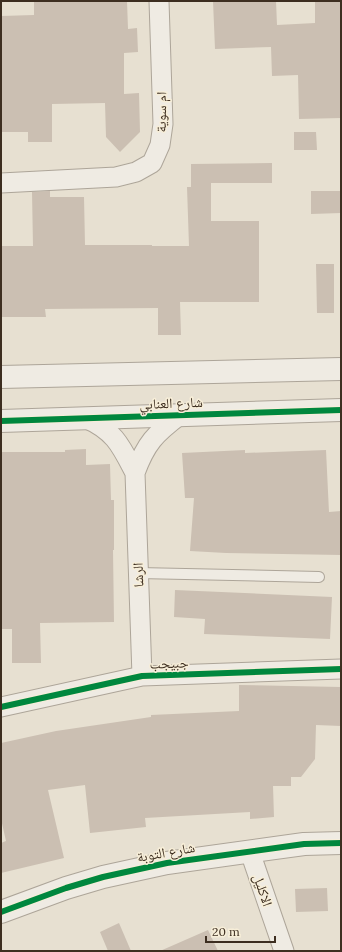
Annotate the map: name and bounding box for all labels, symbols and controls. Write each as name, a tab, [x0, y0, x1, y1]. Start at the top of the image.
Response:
street label: ام سوية	[152, 91, 171, 133]
street label: شارع العنابي	[139, 393, 203, 416]
street label: الرشا	[129, 562, 147, 588]
street label: جبيجب	[149, 653, 189, 673]
street label: شارع التوبة	[136, 838, 196, 867]
street label: الاكليل	[249, 871, 277, 909]
scale bar	[206, 918, 275, 944]
text: 20 m	[212, 924, 240, 939]

